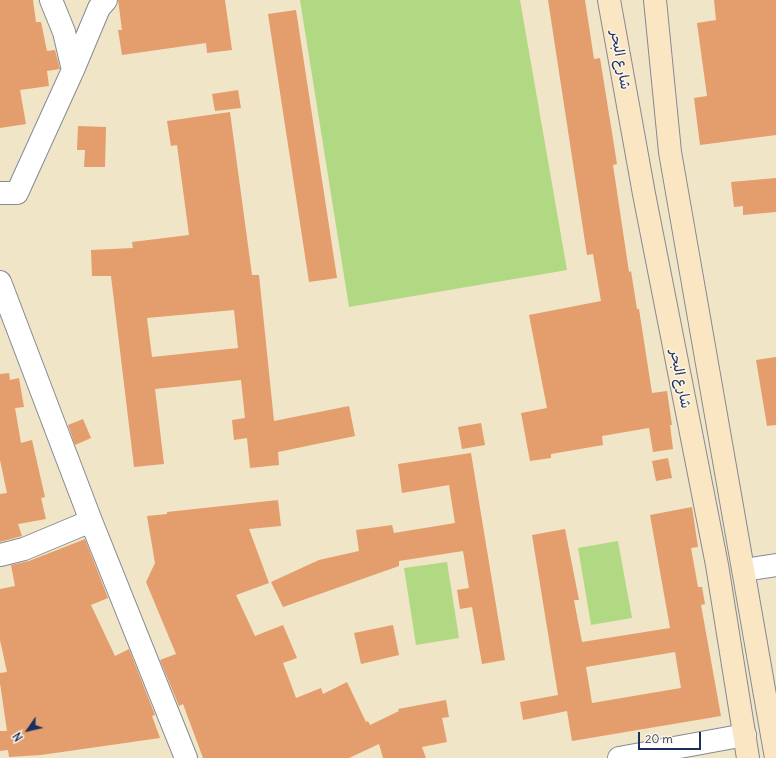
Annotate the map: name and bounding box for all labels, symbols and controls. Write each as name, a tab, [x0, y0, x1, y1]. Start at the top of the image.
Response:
street label: شارع البحر	[607, 29, 633, 91]
street label: شارع البحر	[666, 348, 694, 410]
north arrow	[8, 710, 48, 750]
scale bar	[640, 724, 703, 750]
text: N	[10, 730, 26, 744]
text: 20 m	[645, 731, 673, 746]

